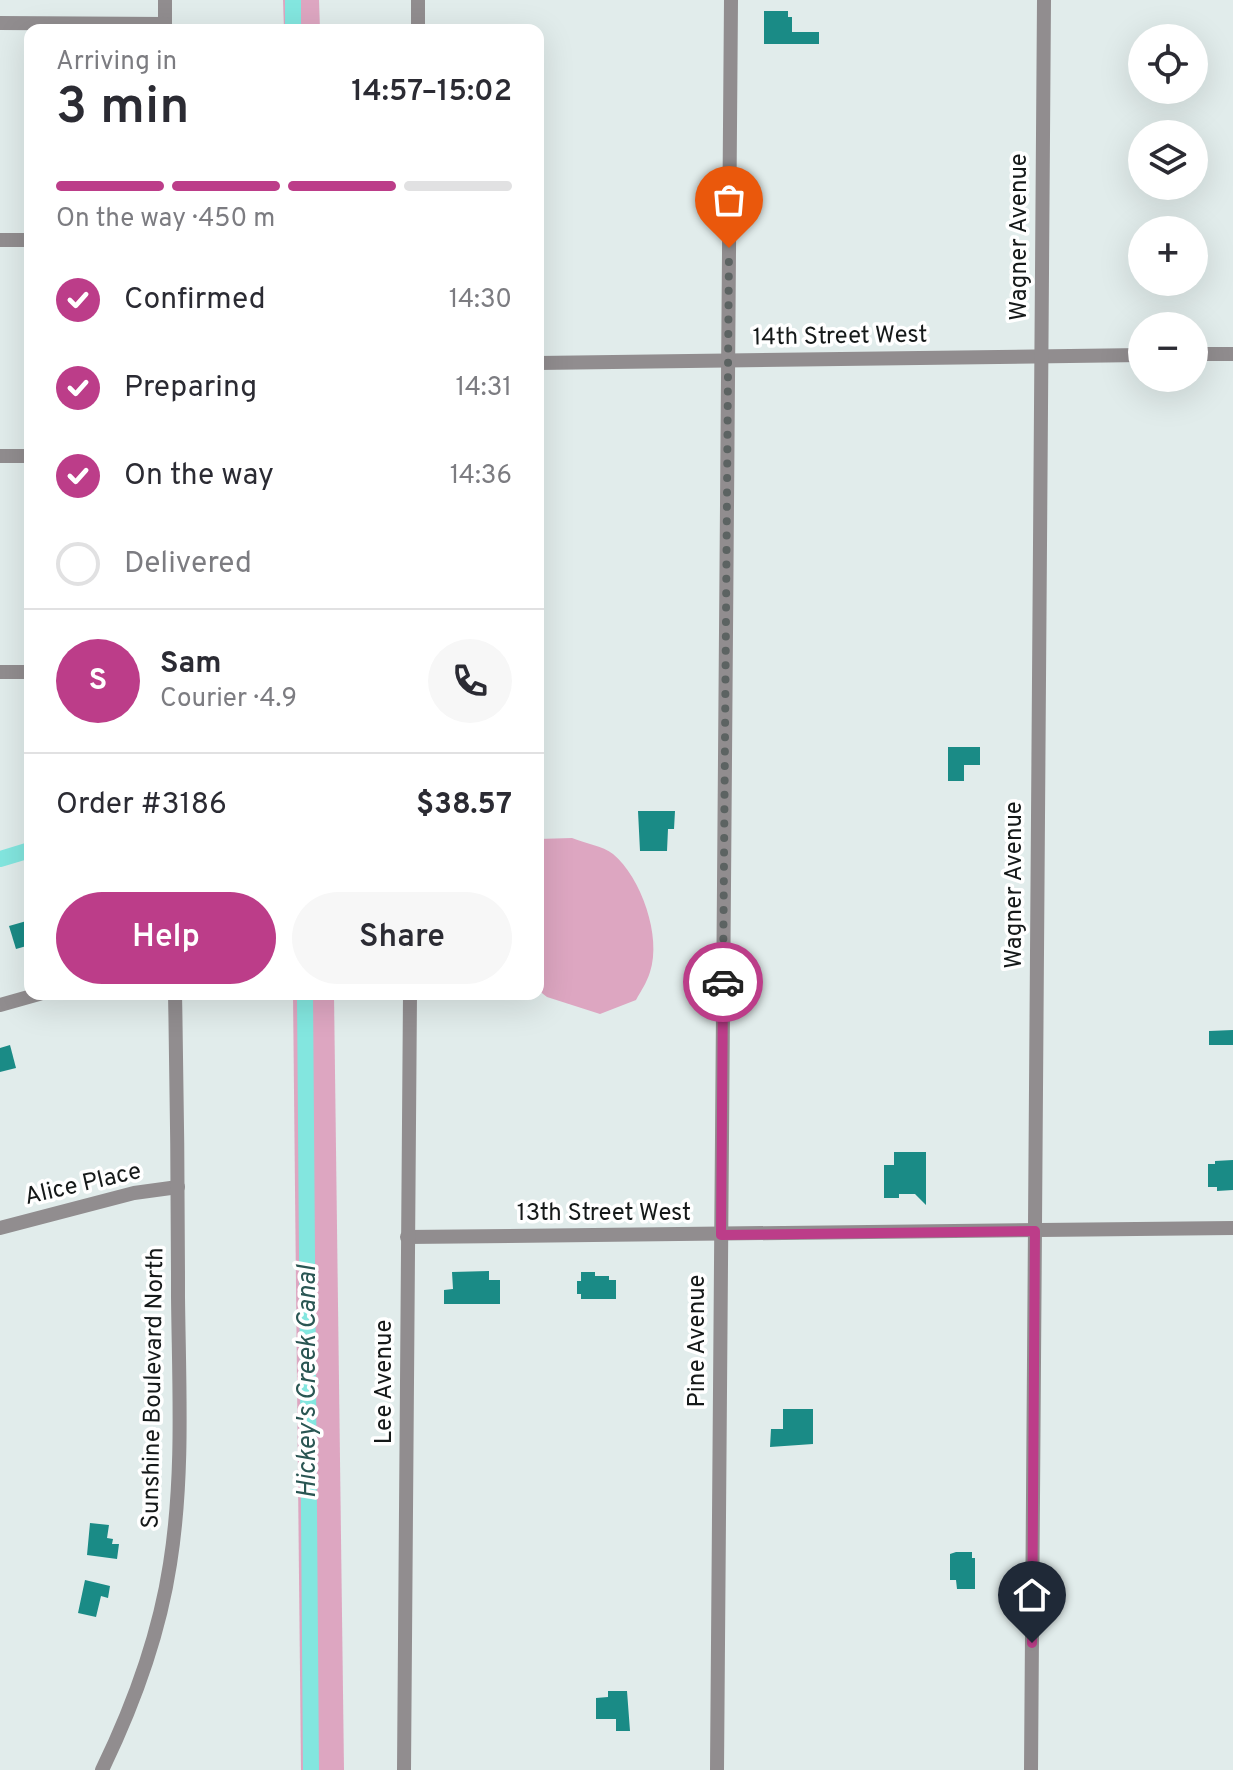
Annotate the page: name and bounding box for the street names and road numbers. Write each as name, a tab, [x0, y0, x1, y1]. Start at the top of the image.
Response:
street label: Wagner Avenue	[1005, 153, 1035, 321]
street label: 14th Street West	[752, 320, 928, 354]
street label: Wagner Avenue	[1000, 801, 1030, 969]
street label: Alice Place	[22, 1157, 144, 1213]
street label: 13th Street West	[517, 1199, 691, 1229]
street label: Sunshine Boulevard North	[137, 1247, 171, 1529]
street label: Pine Avenue	[683, 1275, 713, 1407]
street label: Lee Avenue	[370, 1320, 400, 1444]

